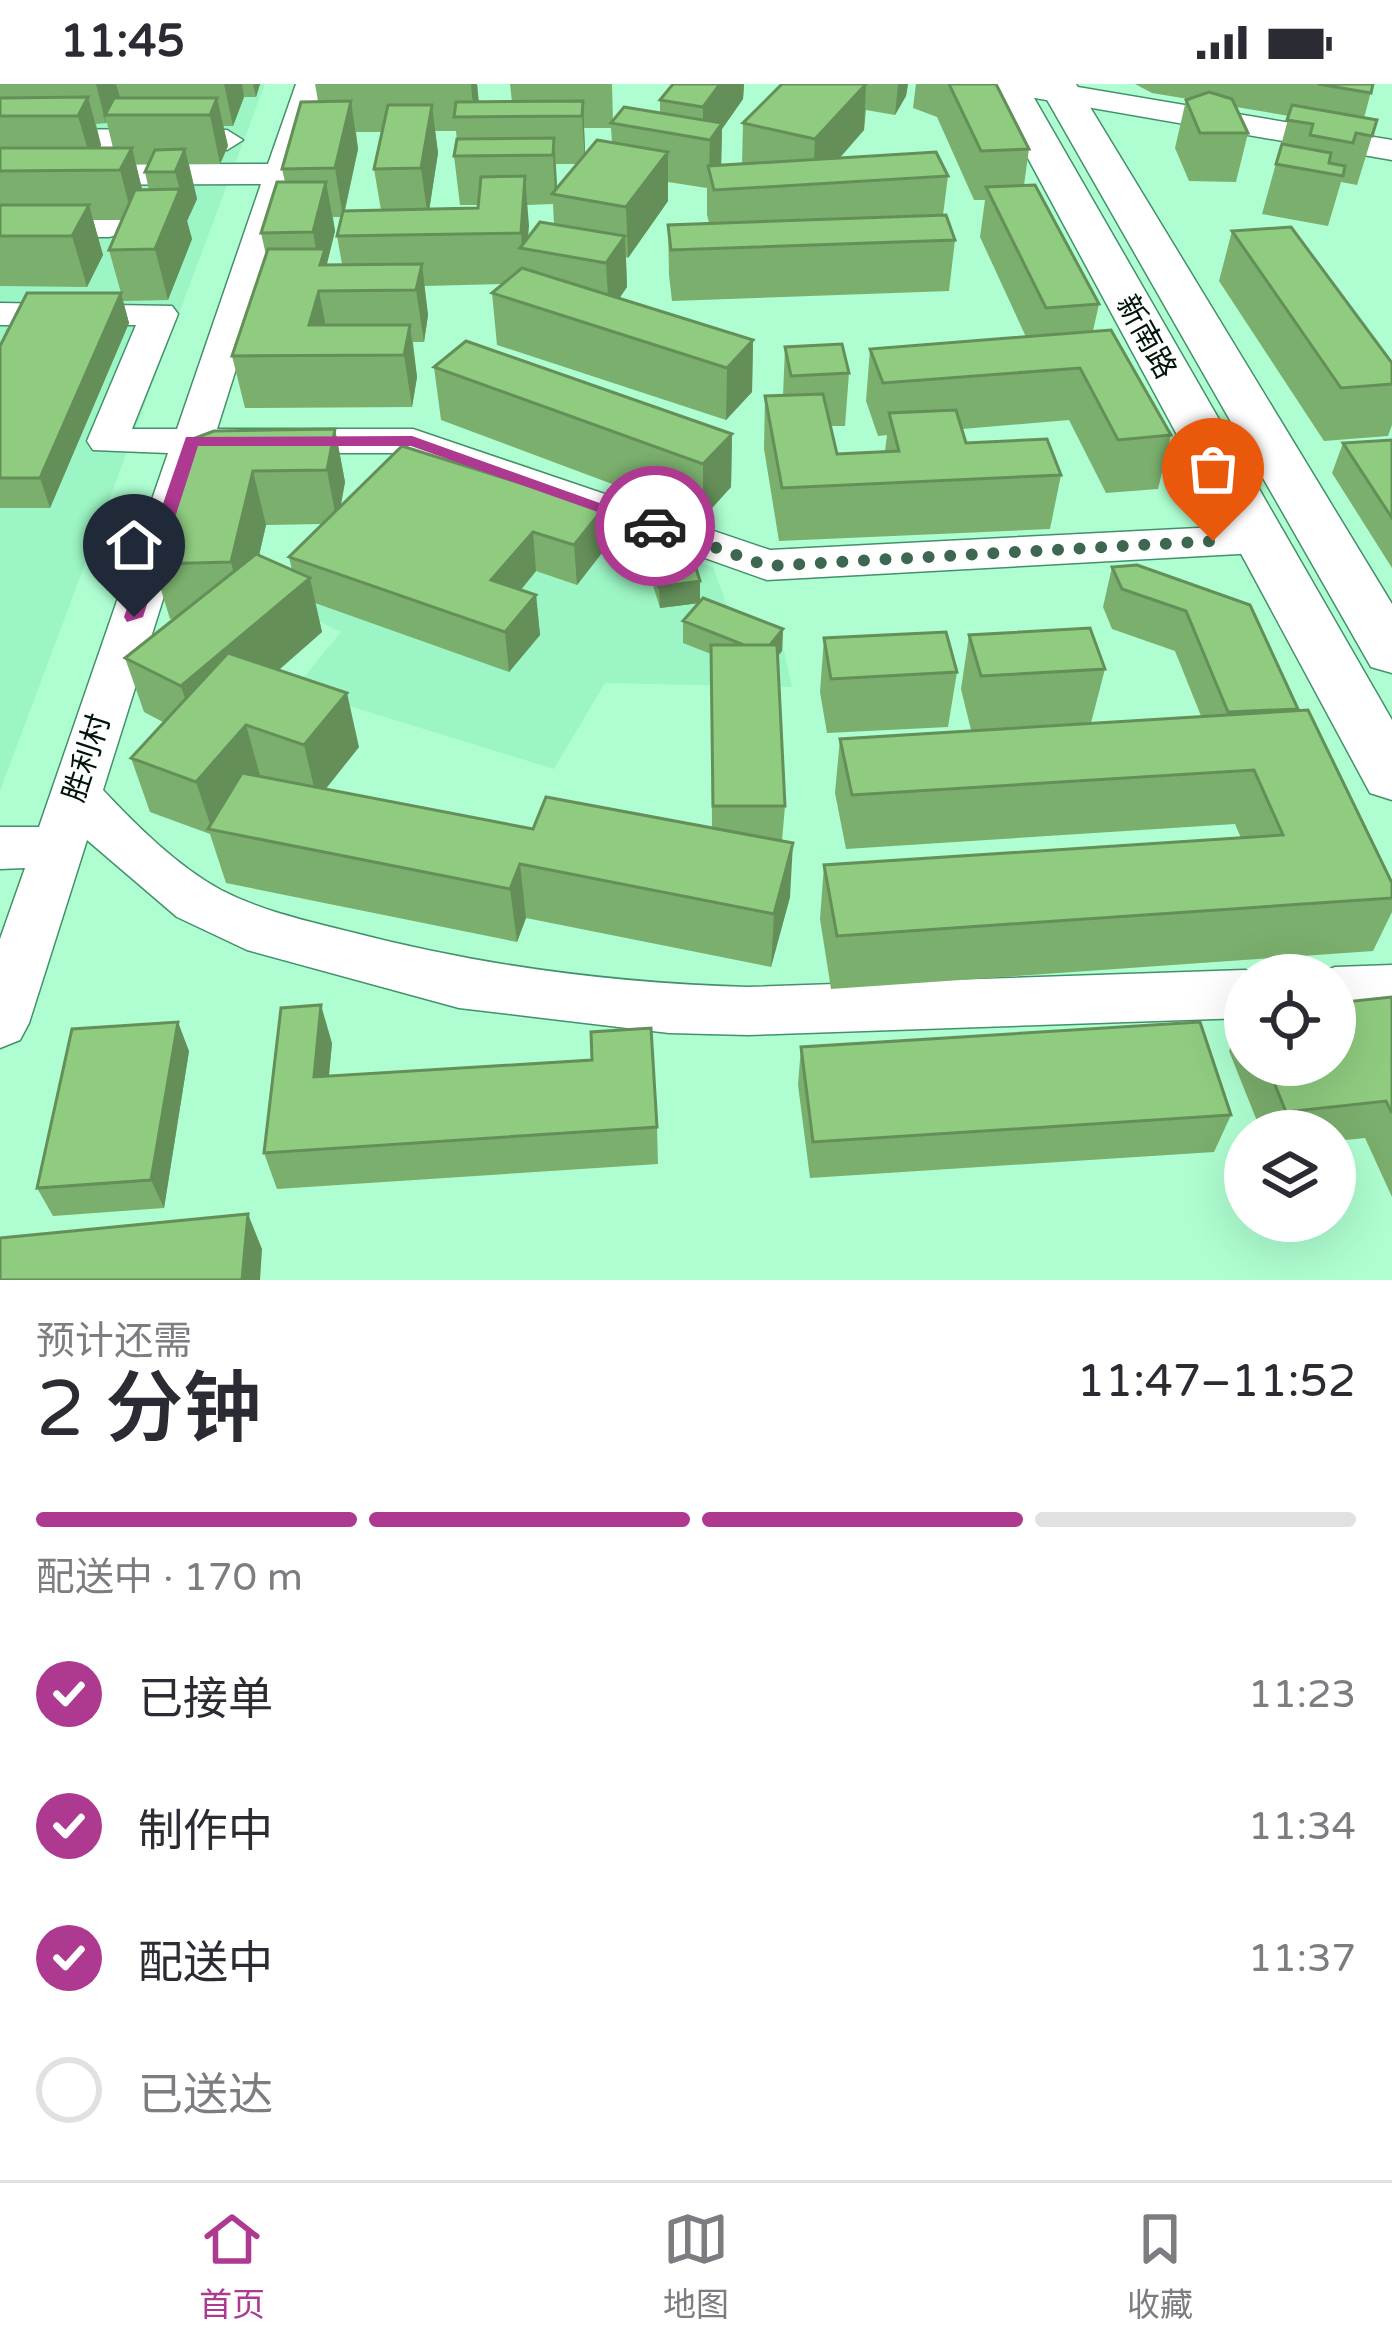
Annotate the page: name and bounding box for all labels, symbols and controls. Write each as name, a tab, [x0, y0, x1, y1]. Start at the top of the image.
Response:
text: 11:45	[60, 15, 185, 69]
street label: 新南路	[1108, 289, 1184, 385]
pin	[1162, 418, 1264, 541]
icon: bag	[1180, 436, 1246, 502]
courier	[595, 466, 715, 586]
icon: car	[622, 493, 688, 559]
pin	[83, 494, 185, 617]
icon: home	[101, 512, 167, 578]
street label: 胜利村	[55, 709, 119, 807]
map controls	[1224, 954, 1356, 1242]
button: locate	[1224, 954, 1356, 1086]
button: layers	[1224, 1110, 1356, 1242]
text: 预计还需	[36, 1318, 192, 1365]
text: 11:47–11:52	[1077, 1355, 1356, 1409]
text: 2 分钟	[36, 1363, 261, 1457]
text: 配送中 · 170 m	[36, 1554, 303, 1601]
icon: check	[36, 1661, 102, 1727]
text: 11:23	[1248, 1671, 1356, 1718]
text: 已接单	[138, 1673, 273, 1727]
icon: check	[36, 1793, 102, 1859]
text: 11:34	[1248, 1803, 1356, 1850]
text: 制作中	[138, 1805, 273, 1859]
icon: check	[36, 1925, 102, 1991]
text: 11:37	[1248, 1935, 1356, 1982]
text: 配送中	[138, 1937, 273, 1991]
text: 已送达	[138, 2069, 273, 2123]
tab: 首页	[199, 2206, 265, 2326]
tab: 地图	[663, 2206, 729, 2326]
tab: 收藏	[1127, 2206, 1193, 2326]

